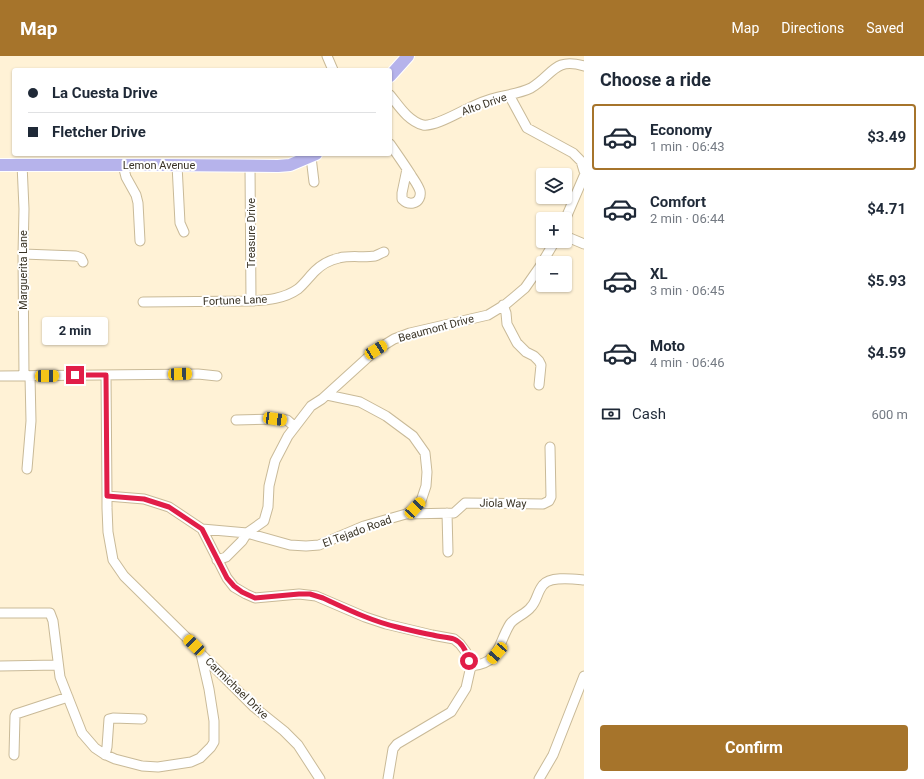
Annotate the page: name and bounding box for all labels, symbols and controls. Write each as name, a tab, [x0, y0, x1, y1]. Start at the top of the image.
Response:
text: Map	[20, 17, 58, 40]
text: Map	[732, 20, 759, 36]
text: Directions	[781, 20, 844, 36]
text: Saved	[866, 20, 904, 36]
text: Choose a ride	[600, 69, 711, 90]
text: La Cuesta Drive	[52, 84, 158, 102]
street label: Alto Drive	[460, 91, 509, 118]
icon: car	[602, 119, 638, 155]
text: Economy	[650, 121, 712, 139]
text: Fletcher Drive	[52, 123, 146, 141]
text: $3.49	[867, 128, 906, 146]
text: 1 min · 06:43	[650, 139, 725, 154]
street label: Lemon Avenue	[123, 159, 195, 172]
map controls	[536, 168, 572, 292]
button: layers	[536, 168, 572, 204]
icon: car	[602, 191, 638, 227]
text: Comfort	[650, 193, 706, 211]
street label: Treasure Drive	[245, 198, 258, 268]
text: $4.71	[867, 200, 906, 218]
text: 2 min · 06:44	[650, 211, 725, 226]
button: +	[536, 212, 572, 248]
street label: Marguerita Lane	[17, 230, 30, 310]
button: −	[536, 256, 572, 292]
icon: car	[602, 263, 638, 299]
text: XL	[650, 265, 668, 283]
text: $5.93	[867, 272, 906, 290]
text: 3 min · 06:45	[650, 283, 725, 298]
street label: Fortune Lane	[203, 293, 268, 308]
street label: Beaumont Drive	[397, 312, 476, 345]
callout: 2 min	[42, 317, 108, 345]
text: 2 min	[59, 323, 91, 338]
icon: car	[602, 335, 638, 371]
text: Moto	[650, 337, 685, 355]
car	[363, 339, 389, 361]
text: $4.59	[867, 344, 906, 362]
text: 4 min · 06:46	[650, 355, 725, 370]
route end	[66, 366, 84, 384]
car	[168, 368, 192, 380]
car	[35, 370, 59, 382]
icon: cash	[600, 403, 622, 425]
text: Cash	[632, 405, 666, 423]
text: 600 m	[871, 407, 908, 422]
car	[262, 411, 288, 427]
car	[402, 495, 428, 521]
street label: Jiola Way	[479, 497, 527, 510]
street label: El Tejado Road	[321, 513, 393, 550]
car	[181, 632, 207, 658]
car	[485, 640, 509, 666]
route start	[460, 652, 478, 670]
street label: Carmichael Drive	[202, 655, 271, 722]
button: Confirm	[600, 725, 908, 771]

